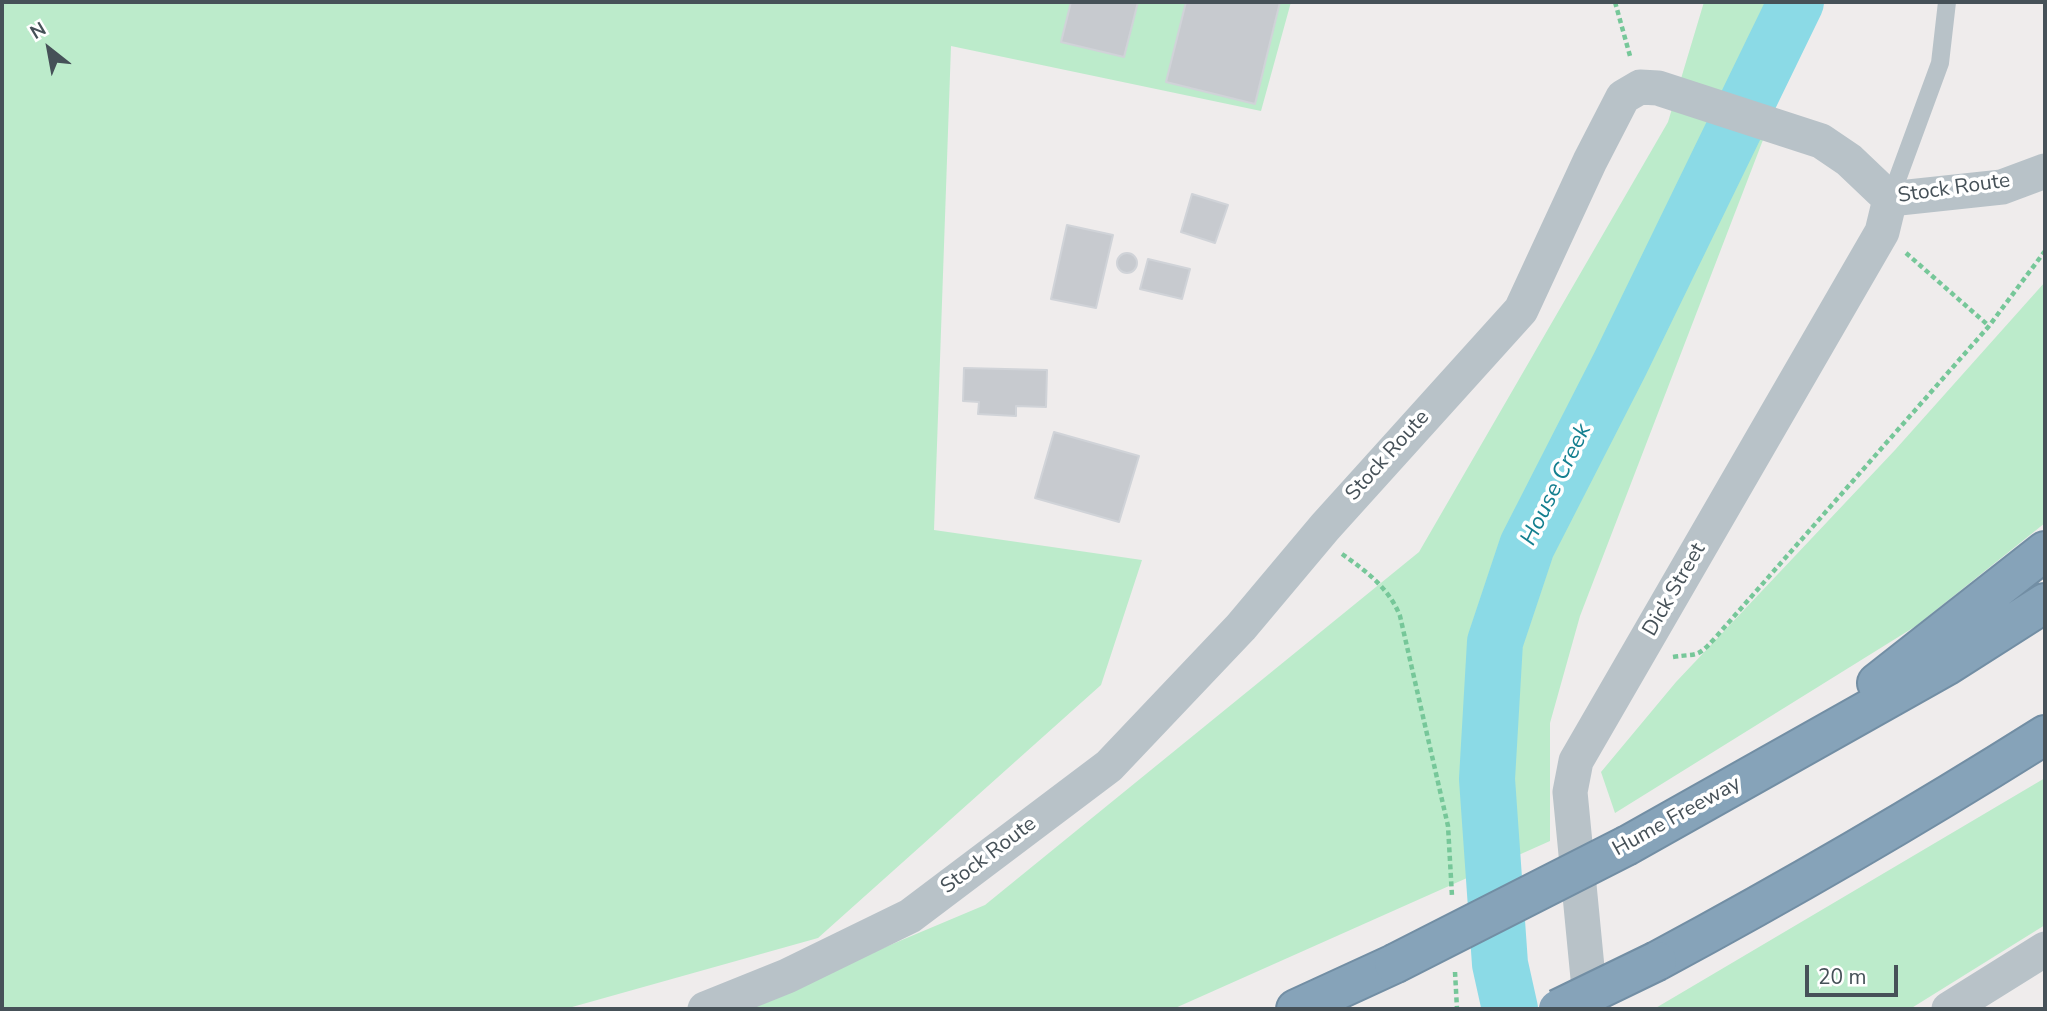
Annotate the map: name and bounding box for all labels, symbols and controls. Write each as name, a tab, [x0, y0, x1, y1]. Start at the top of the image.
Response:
north arrow	[14, 14, 84, 84]
text: N	[25, 16, 51, 46]
street label: Stock Route	[1896, 169, 2012, 209]
street label: Stock Route	[1341, 406, 1435, 506]
water label: House Creek	[1516, 420, 1598, 550]
street label: Dick Street	[1638, 539, 1712, 641]
street label: Hume Freeway	[1609, 771, 1745, 863]
street label: Stock Route	[936, 812, 1042, 900]
scale bar	[1809, 951, 1902, 995]
text: 20 m	[1818, 963, 1867, 991]

